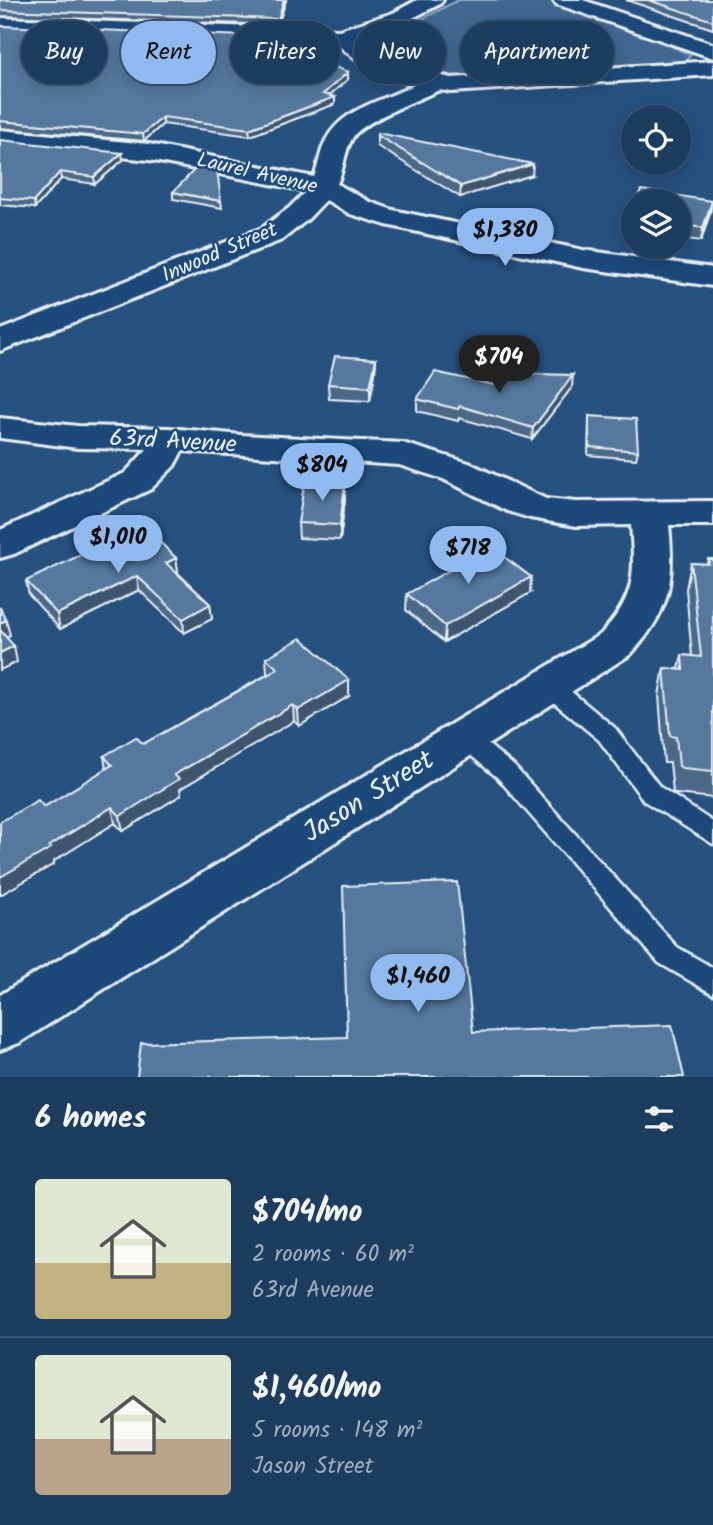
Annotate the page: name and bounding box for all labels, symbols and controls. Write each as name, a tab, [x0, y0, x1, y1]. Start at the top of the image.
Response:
chip: Buy	[21, 21, 107, 84]
chip: Rent	[121, 21, 216, 84]
chip: Filters	[230, 21, 340, 84]
chip: New	[354, 21, 446, 84]
chip: Apartment	[460, 21, 614, 84]
map controls	[621, 105, 691, 259]
button: locate	[621, 105, 691, 175]
street label: Laurel Avenue	[193, 144, 321, 204]
button: layers	[621, 189, 691, 259]
pin: $1,380	[448, 208, 562, 268]
street label: Inwood Street	[157, 213, 284, 292]
text: $1,380	[473, 213, 537, 249]
pin: $704	[458, 336, 540, 395]
text: $704	[475, 340, 523, 376]
street label: 63rd Avenue	[108, 419, 238, 465]
pin: $804	[281, 444, 363, 503]
text: $804	[296, 448, 348, 484]
pin: $1,010	[61, 516, 175, 575]
text: $1,010	[89, 520, 147, 556]
pin: $718	[427, 526, 509, 586]
text: $718	[446, 531, 491, 567]
street label: Jason Street	[294, 738, 445, 855]
pin: $1,460	[361, 954, 475, 1014]
text: $1,460	[386, 959, 450, 995]
text: 6 homes	[35, 1095, 147, 1143]
icon: filters	[640, 1100, 678, 1138]
text: $704/mo	[252, 1189, 362, 1237]
icon: home	[91, 1207, 175, 1291]
text: 2 rooms · 60 m²	[252, 1237, 414, 1273]
text: 63rd Avenue	[252, 1273, 374, 1309]
text: $1,460/mo	[252, 1365, 381, 1413]
icon: home	[91, 1383, 175, 1467]
text: 5 rooms · 148 m²	[252, 1413, 422, 1449]
text: Jason Street	[252, 1449, 374, 1485]

